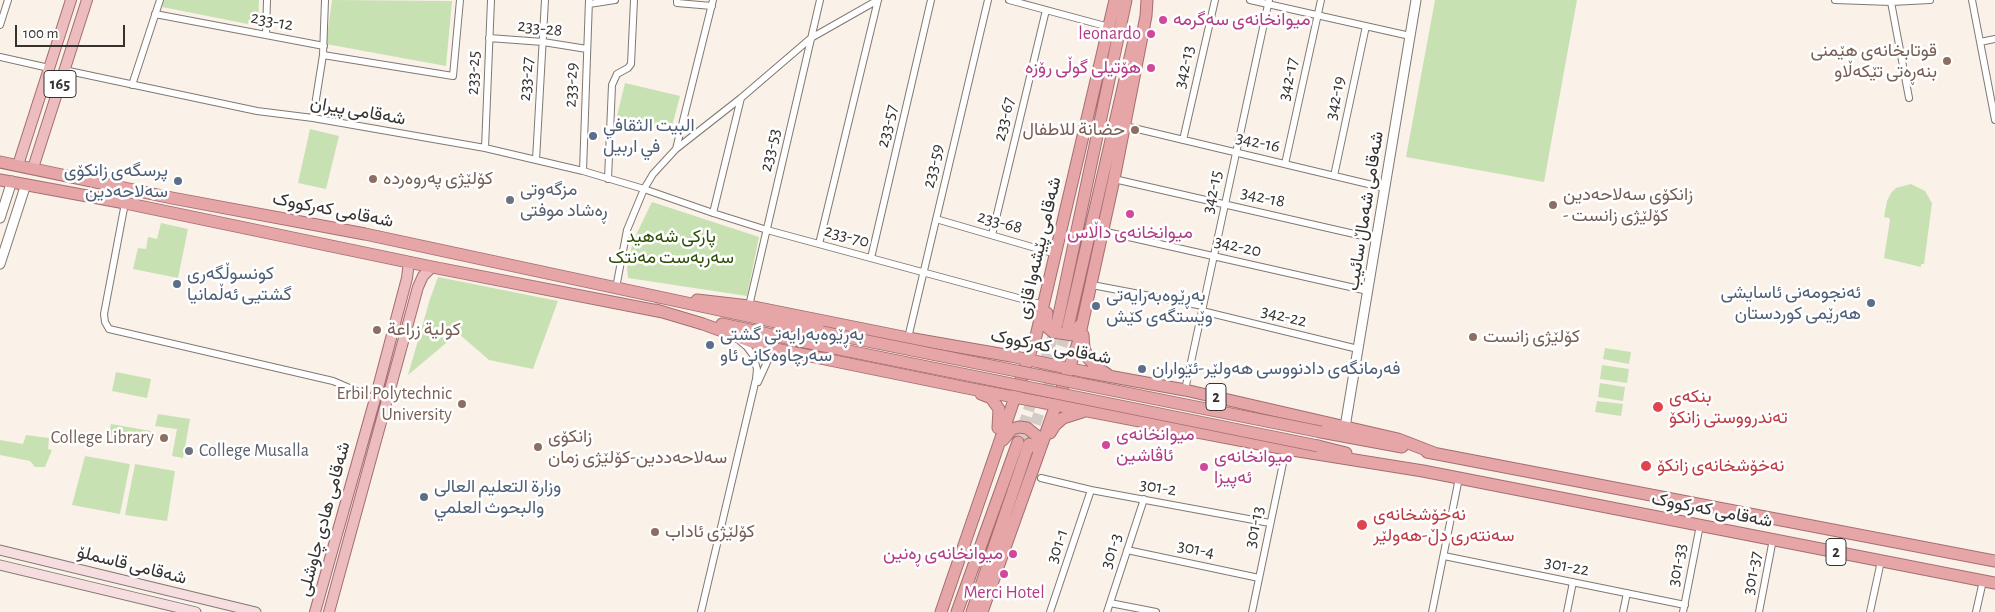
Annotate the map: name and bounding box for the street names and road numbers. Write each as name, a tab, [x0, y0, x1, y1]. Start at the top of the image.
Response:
street label: 233-12	[249, 6, 295, 36]
street label: 233-28	[516, 15, 564, 41]
street label: 342-13	[1169, 43, 1199, 91]
street label: 233-25	[461, 51, 485, 95]
street label: 342-17	[1273, 55, 1303, 103]
street label: 233-27	[514, 56, 538, 102]
street label: 233-29	[559, 62, 583, 108]
road number: 165	[44, 70, 76, 98]
street label: 342-19	[1320, 74, 1350, 122]
street label: شەقامی پیران	[309, 92, 407, 130]
street label: 233-67	[988, 95, 1020, 143]
street label: 233-57	[872, 102, 902, 150]
street label: 233-53	[755, 126, 785, 174]
street label: 342-16	[1234, 126, 1282, 158]
street label: شەقامی شەماڵ سائیب	[1342, 130, 1388, 292]
street label: 233-59	[917, 142, 949, 190]
street label: 342-15	[1197, 168, 1227, 216]
street label: شەقامی پێشەوا قازی	[1012, 175, 1066, 321]
street label: 342-18	[1239, 181, 1287, 213]
street label: شەقامی کەرکووک	[271, 188, 395, 232]
street label: 233-68	[975, 205, 1025, 239]
street label: 233-70	[822, 220, 872, 252]
street label: 342-20	[1212, 230, 1264, 262]
street label: 342-22	[1259, 300, 1309, 332]
street label: شەقامی کەرکووک	[989, 325, 1113, 369]
road number: 2	[1206, 384, 1226, 411]
street label: شەقامی هادی چاوشلی	[293, 439, 355, 599]
street label: 301-2	[1138, 473, 1178, 501]
street label: شەقامی کەرکووک	[1650, 488, 1774, 532]
street label: 301-13	[1239, 504, 1269, 550]
street label: 301-1	[1041, 526, 1073, 566]
street label: 301-3	[1095, 531, 1127, 571]
street label: 301-4	[1176, 535, 1216, 563]
road number: 2	[1826, 538, 1846, 566]
street label: شەقامی قاسملۆ	[75, 541, 189, 589]
street label: 301-33	[1662, 542, 1692, 588]
street label: 301-37	[1737, 550, 1767, 596]
street label: 301-22	[1543, 551, 1591, 581]

